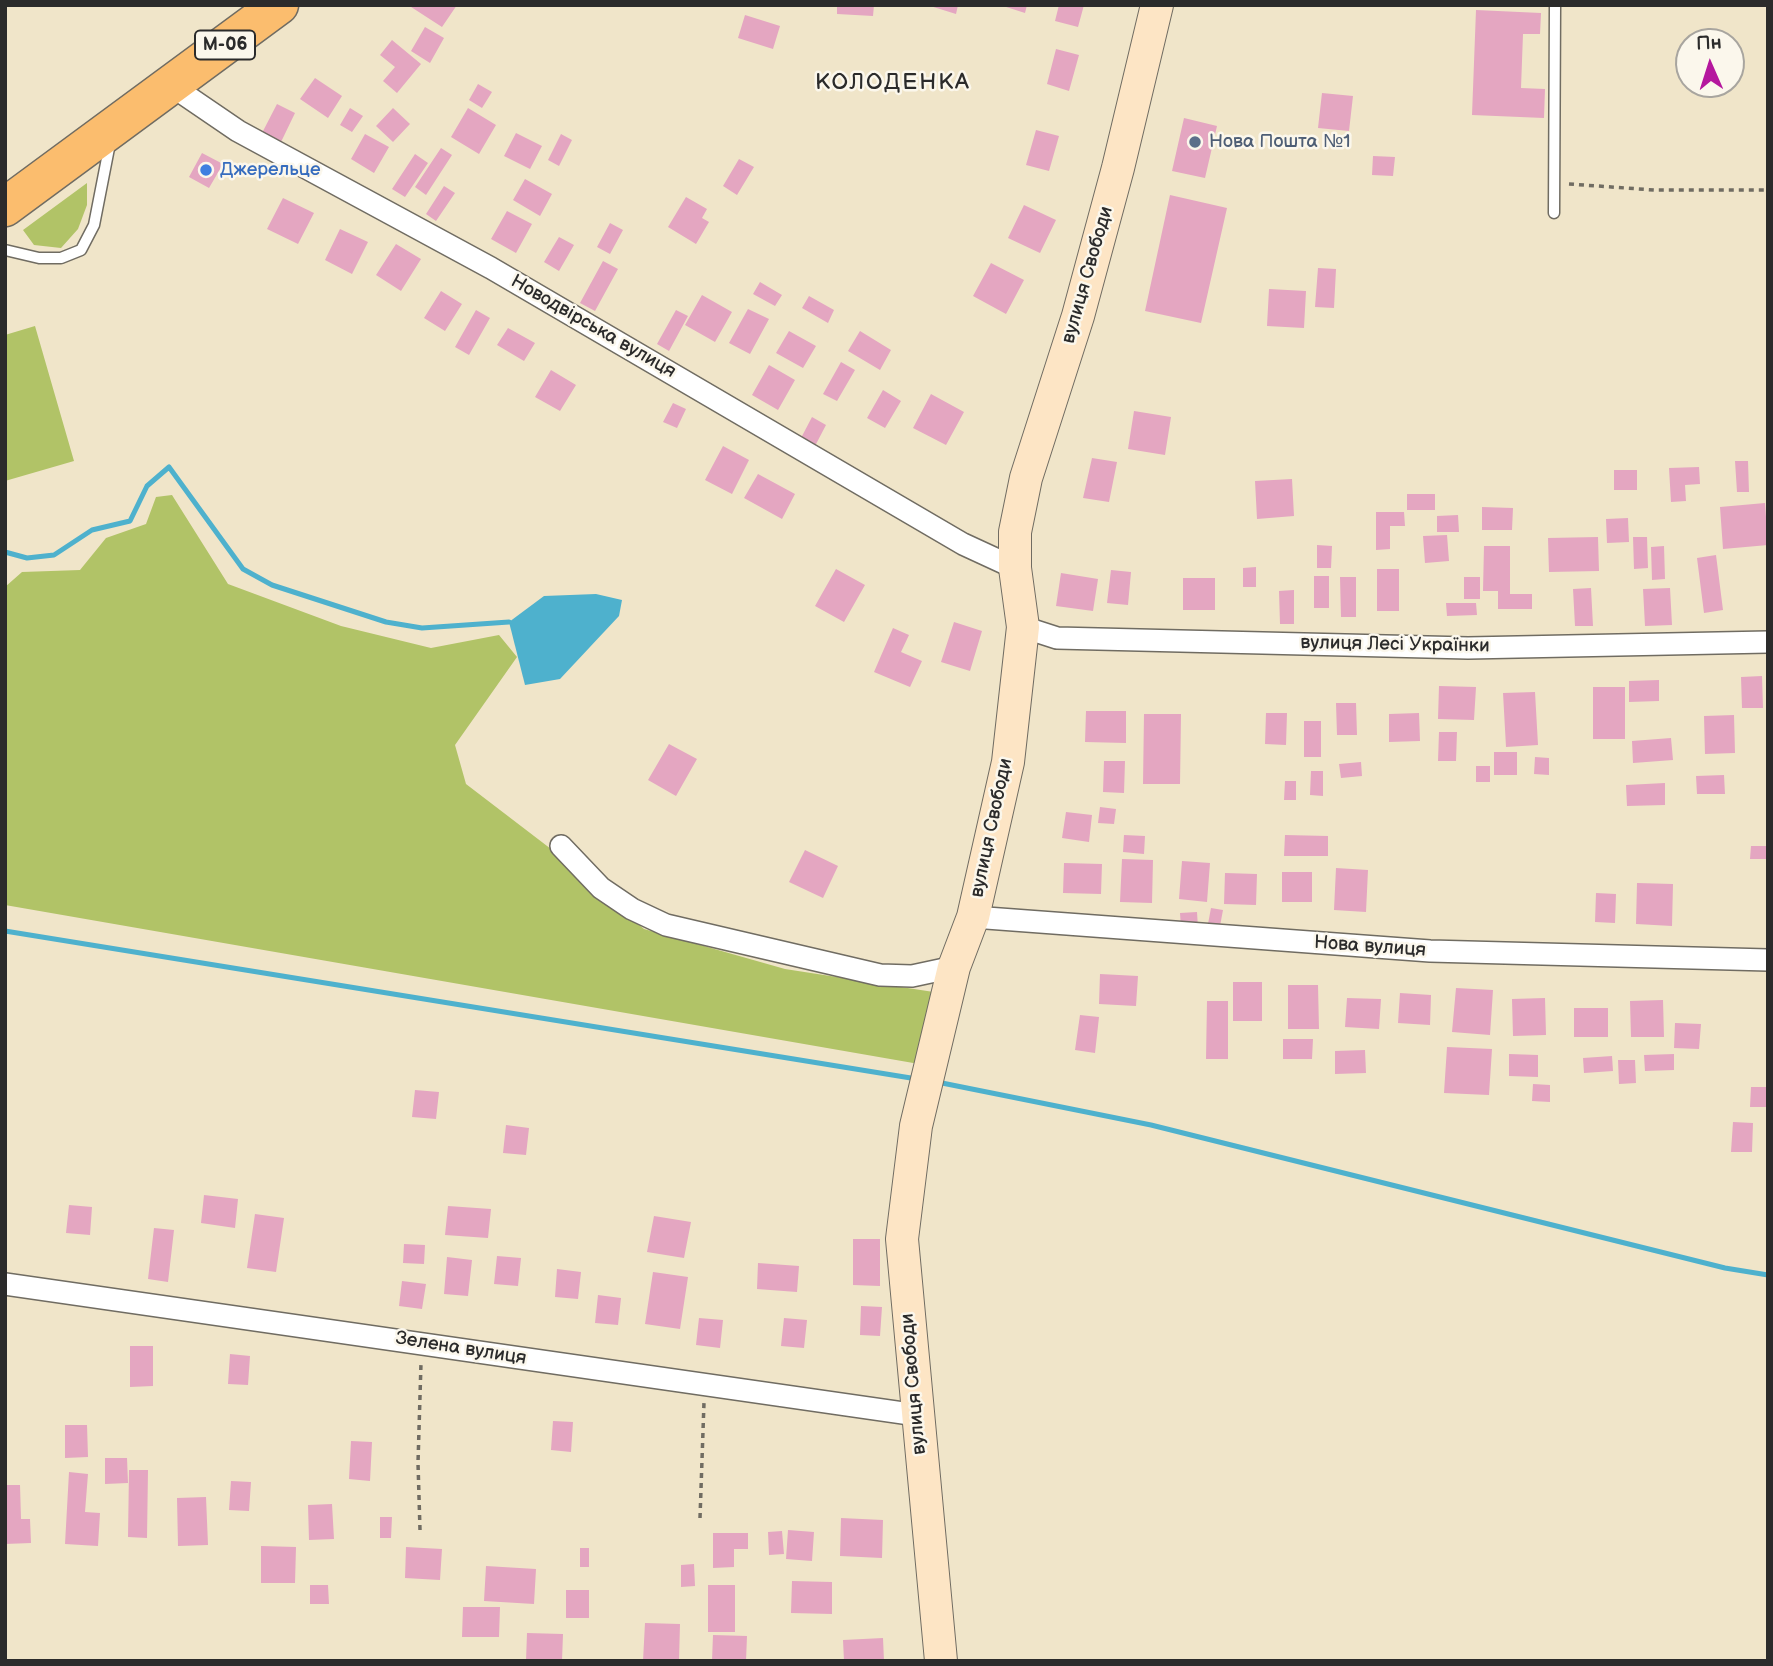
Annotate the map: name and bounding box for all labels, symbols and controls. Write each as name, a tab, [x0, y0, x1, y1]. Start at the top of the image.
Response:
north arrow	[1675, 28, 1745, 98]
road number: М-06	[195, 31, 255, 60]
text: Пн	[1696, 31, 1722, 56]
district label: КОЛОДЕНКА	[816, 69, 970, 97]
place label: Нова Пошта №1	[1209, 131, 1351, 153]
marker: Нова Пошта №1	[1187, 134, 1203, 150]
place label: Джерельце	[220, 159, 321, 181]
marker: Джерельце	[198, 162, 214, 178]
street label: вулиця Свободи	[1058, 204, 1118, 346]
street label: Новодвірська вулиця	[506, 270, 680, 384]
street label: вулиця Лесі Українки	[1300, 632, 1490, 658]
street label: вулиця Свободи	[966, 756, 1018, 900]
street label: Нова вулиця	[1313, 932, 1427, 962]
street label: вулиця Свободи	[896, 1312, 932, 1456]
street label: Зелена вулиця	[394, 1327, 528, 1371]

